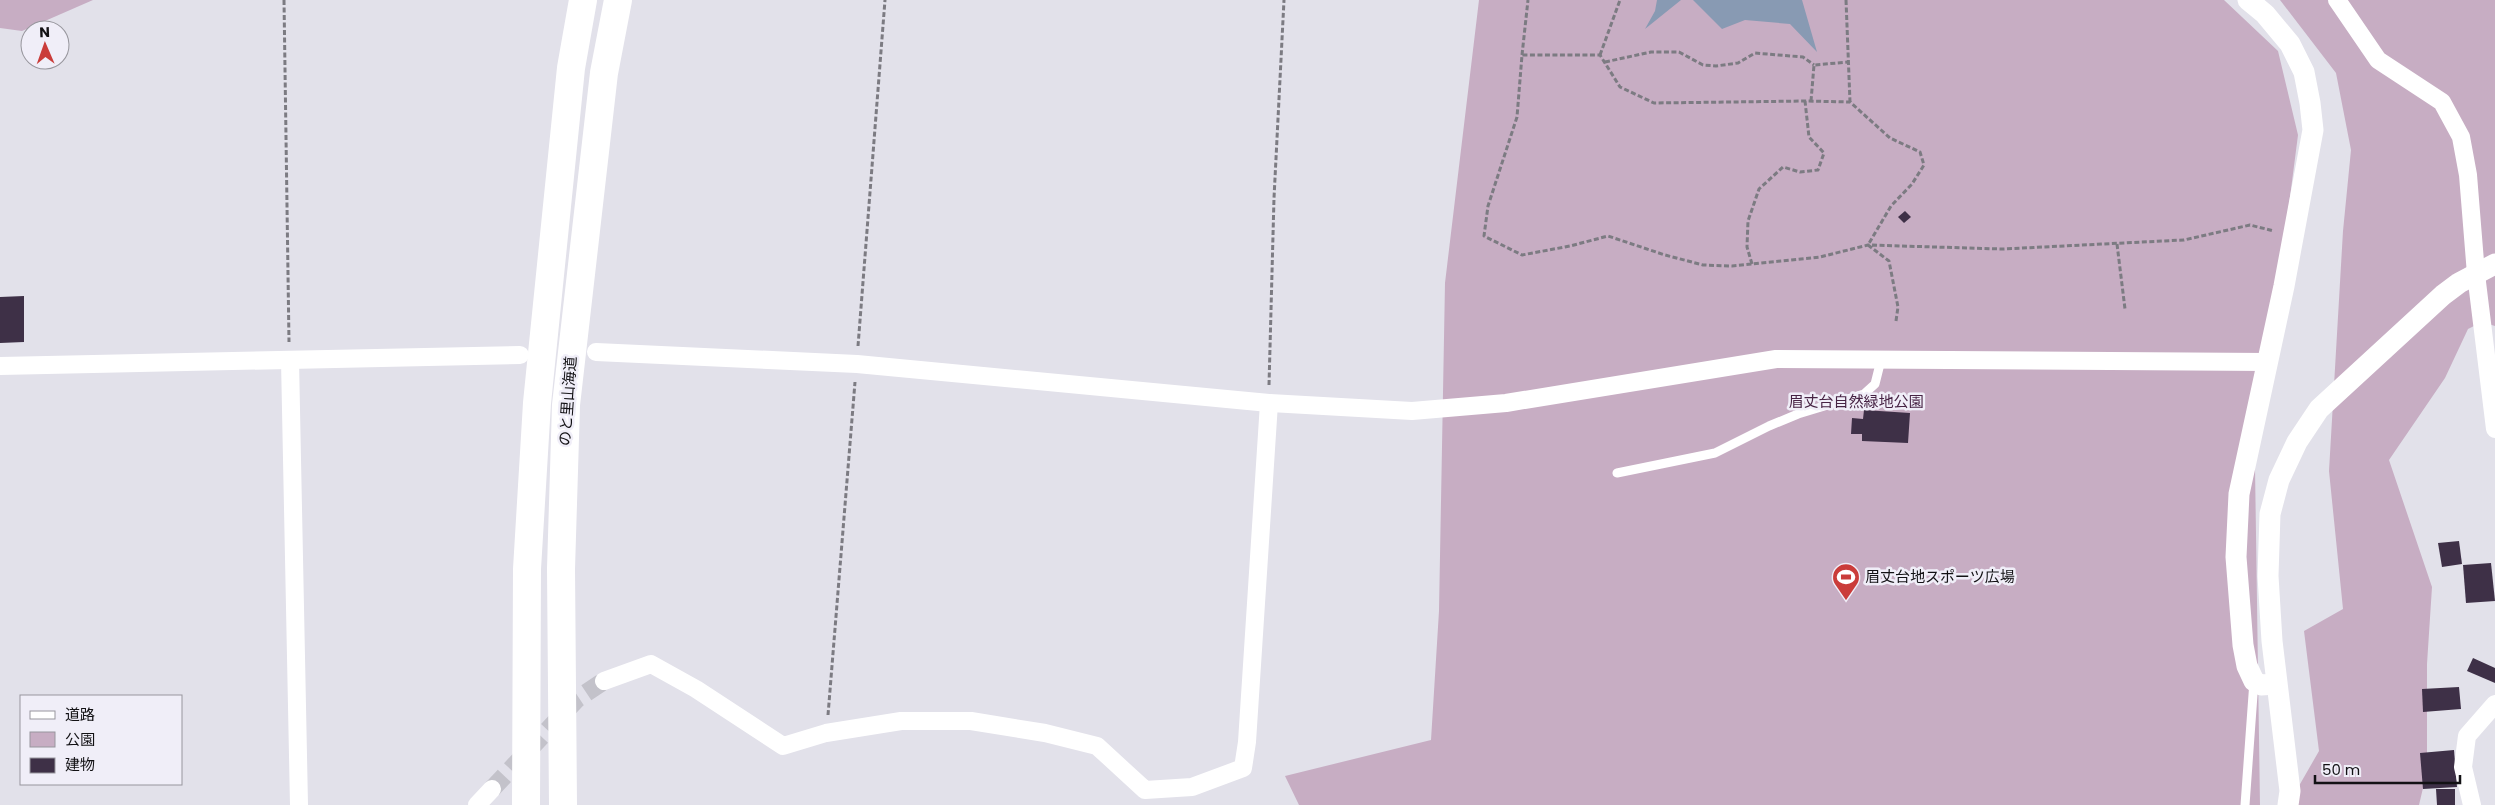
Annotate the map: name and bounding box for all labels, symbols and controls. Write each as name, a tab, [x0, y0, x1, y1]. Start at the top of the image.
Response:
north arrow	[20, 20, 70, 70]
text: N	[39, 22, 50, 42]
street label: のと里山海道	[554, 355, 581, 447]
park label: 眉丈台自然緑地公園	[1788, 391, 1924, 412]
sports icon: 眉丈台地スポーツ広場	[1831, 562, 1861, 601]
place label: 眉丈台地スポーツ広場	[1865, 566, 2015, 587]
legend	[20, 695, 182, 785]
text: 道路	[65, 704, 95, 725]
text: 公園	[65, 729, 95, 750]
scale bar	[2315, 752, 2460, 784]
text: 建物	[65, 754, 95, 775]
text: 50 m	[2322, 759, 2360, 780]

